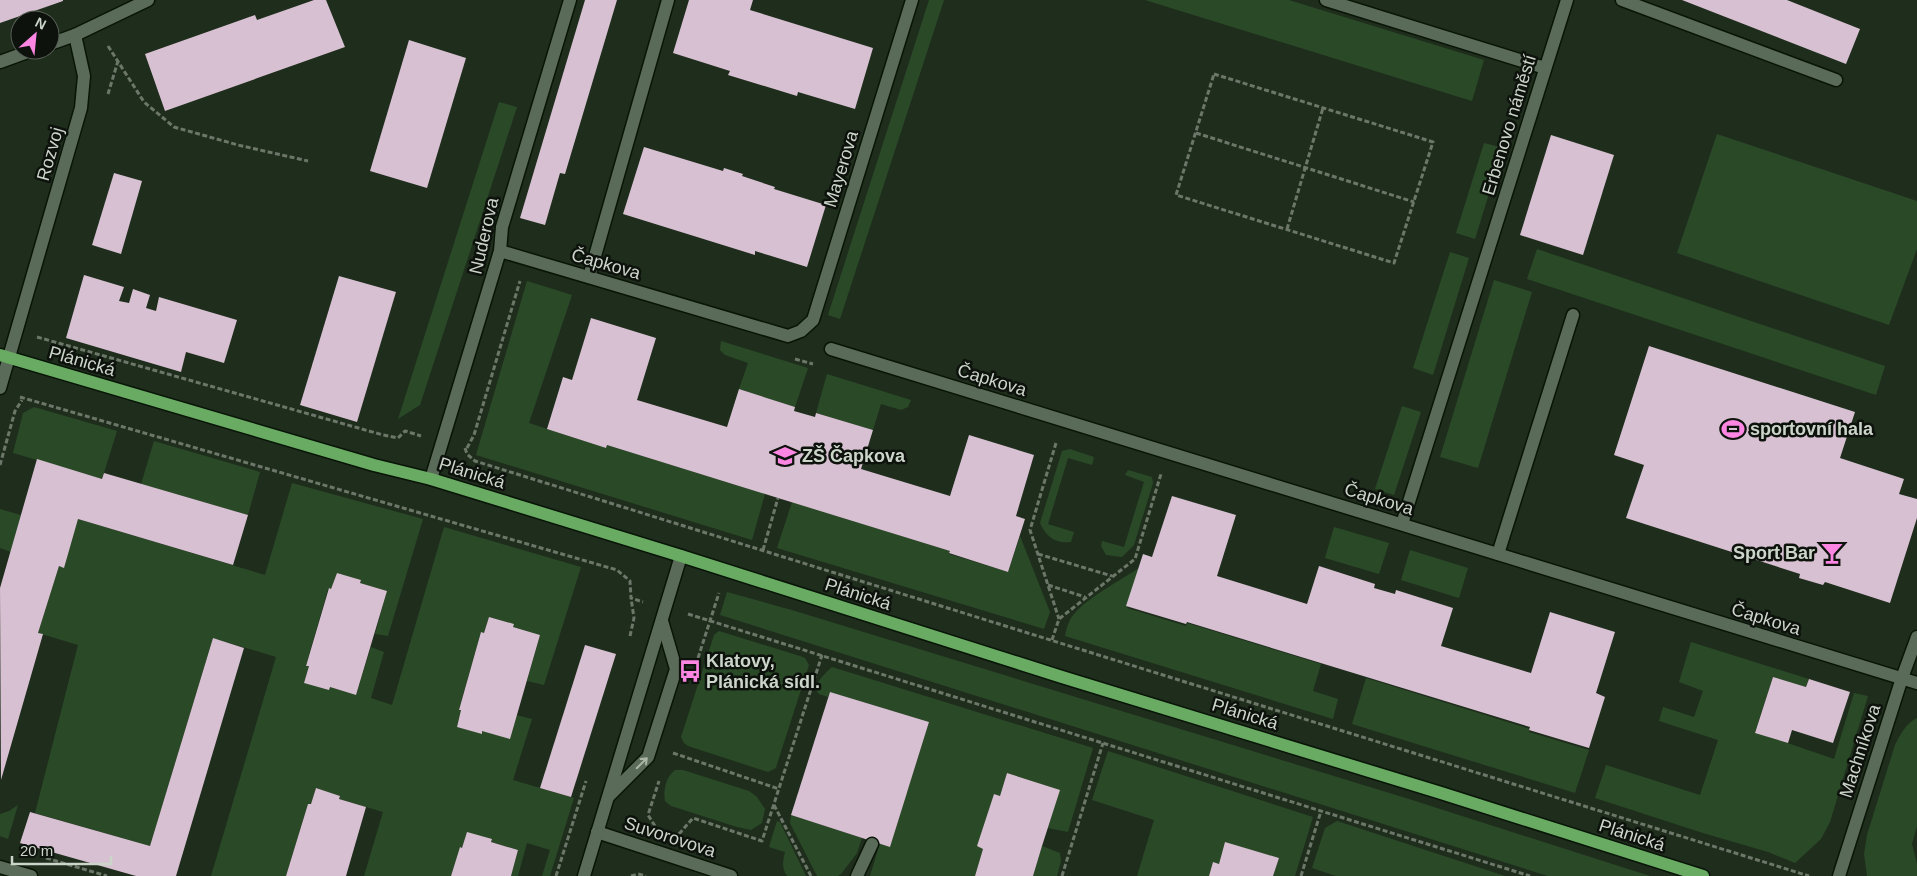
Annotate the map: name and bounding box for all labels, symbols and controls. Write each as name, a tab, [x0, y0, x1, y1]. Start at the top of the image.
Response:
north arrow	[10, 10, 60, 60]
text: N	[33, 14, 49, 33]
street label: Erbenovo náměstí	[1478, 52, 1540, 198]
street label: Rozvoj	[33, 125, 67, 183]
street label: Mayerova	[820, 127, 862, 210]
street label: Nuderova	[465, 195, 503, 276]
street label: Čapkova	[569, 244, 644, 284]
street label: Plánická	[47, 342, 118, 380]
street label: Čapkova	[955, 359, 1030, 400]
sports icon: sportovní hala	[1720, 416, 1746, 442]
place label: sportovní hala	[1750, 419, 1874, 439]
school or university icon: ZŠ Čapkova	[772, 443, 798, 469]
place label: ZŠ Čapkova	[802, 445, 906, 466]
street label: Plánická	[437, 453, 508, 493]
street label: Čapkova	[1342, 478, 1417, 519]
bar icon: Sport Bar	[1819, 540, 1845, 566]
place label: Sport Bar	[1733, 543, 1815, 563]
street label: Plánická	[823, 574, 894, 614]
street label: Čapkova	[1729, 598, 1804, 639]
place label: Klatovy, Plánická sídl.	[706, 651, 820, 692]
bus stop icon: Klatovy, Plánická sídl.	[677, 658, 703, 684]
street label: Plánická	[1210, 694, 1281, 734]
street label: Machníkova	[1835, 701, 1885, 800]
one-way arrow	[636, 757, 648, 769]
street label: Suvorovova	[622, 813, 719, 862]
street label: Plánická	[1597, 815, 1668, 855]
scale bar	[12, 834, 111, 866]
text: 20 m	[20, 842, 53, 859]

